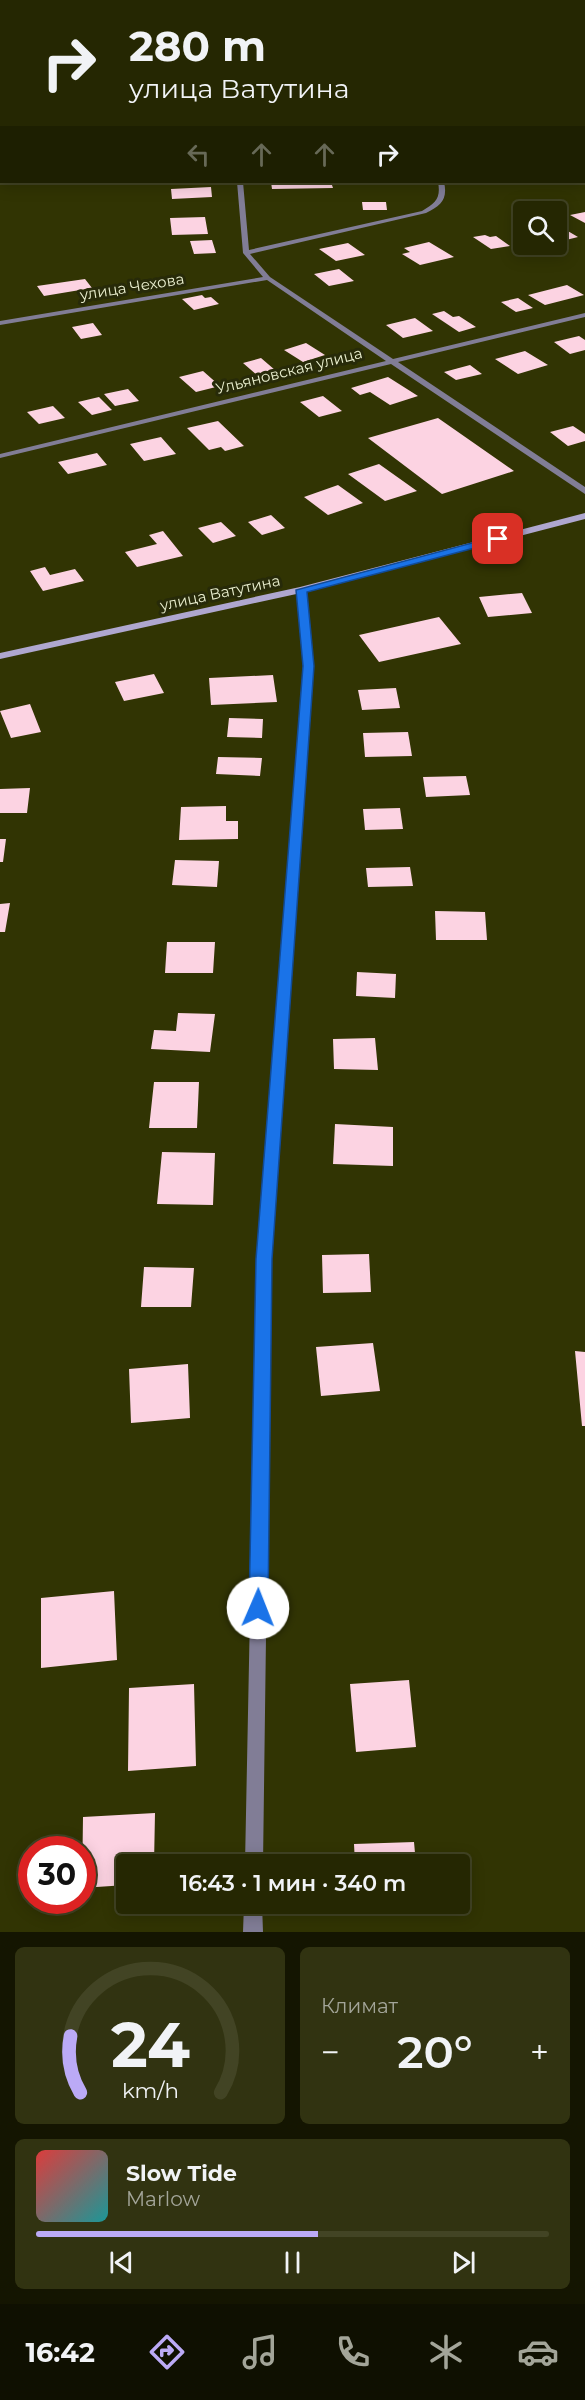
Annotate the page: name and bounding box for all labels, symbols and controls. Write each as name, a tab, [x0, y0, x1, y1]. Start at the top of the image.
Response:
text: 280 m	[129, 20, 266, 72]
icon: right	[30, 24, 108, 102]
text: улица Ватутина	[129, 72, 349, 105]
icon: left	[182, 138, 215, 171]
icon: ahead	[245, 138, 278, 171]
icon: ahead	[308, 138, 341, 171]
icon: right	[371, 138, 404, 171]
map controls	[513, 201, 567, 255]
button: search	[513, 201, 567, 255]
street label: улица Чехова	[77, 269, 186, 304]
street label: Ульяновская улица	[214, 343, 364, 398]
pin	[472, 513, 523, 564]
icon: arrive	[481, 522, 514, 555]
street label: улица Ватутина	[157, 570, 282, 615]
position arrow	[226, 1576, 290, 1640]
speed limit sign: 30	[18, 1836, 96, 1914]
text: 16:43 · 1 мин · 340 m	[180, 1870, 406, 1897]
text: Климат	[321, 1994, 398, 2018]
text: 24	[110, 2007, 190, 2083]
text: 20°	[397, 2024, 473, 2079]
text: −	[321, 2032, 340, 2072]
text: +	[530, 2032, 549, 2072]
text: km/h	[121, 2077, 179, 2103]
text: Slow Tide	[126, 2160, 237, 2187]
text: Marlow	[126, 2187, 200, 2211]
icon: previous	[105, 2246, 138, 2279]
icon: pause	[276, 2246, 309, 2279]
icon: next	[447, 2246, 480, 2279]
icon: directions	[146, 2331, 188, 2373]
icon: music	[239, 2331, 281, 2373]
icon: phone	[332, 2331, 374, 2373]
icon: climate	[425, 2331, 467, 2373]
icon: car	[517, 2331, 559, 2373]
text: 16:42	[25, 2336, 95, 2369]

